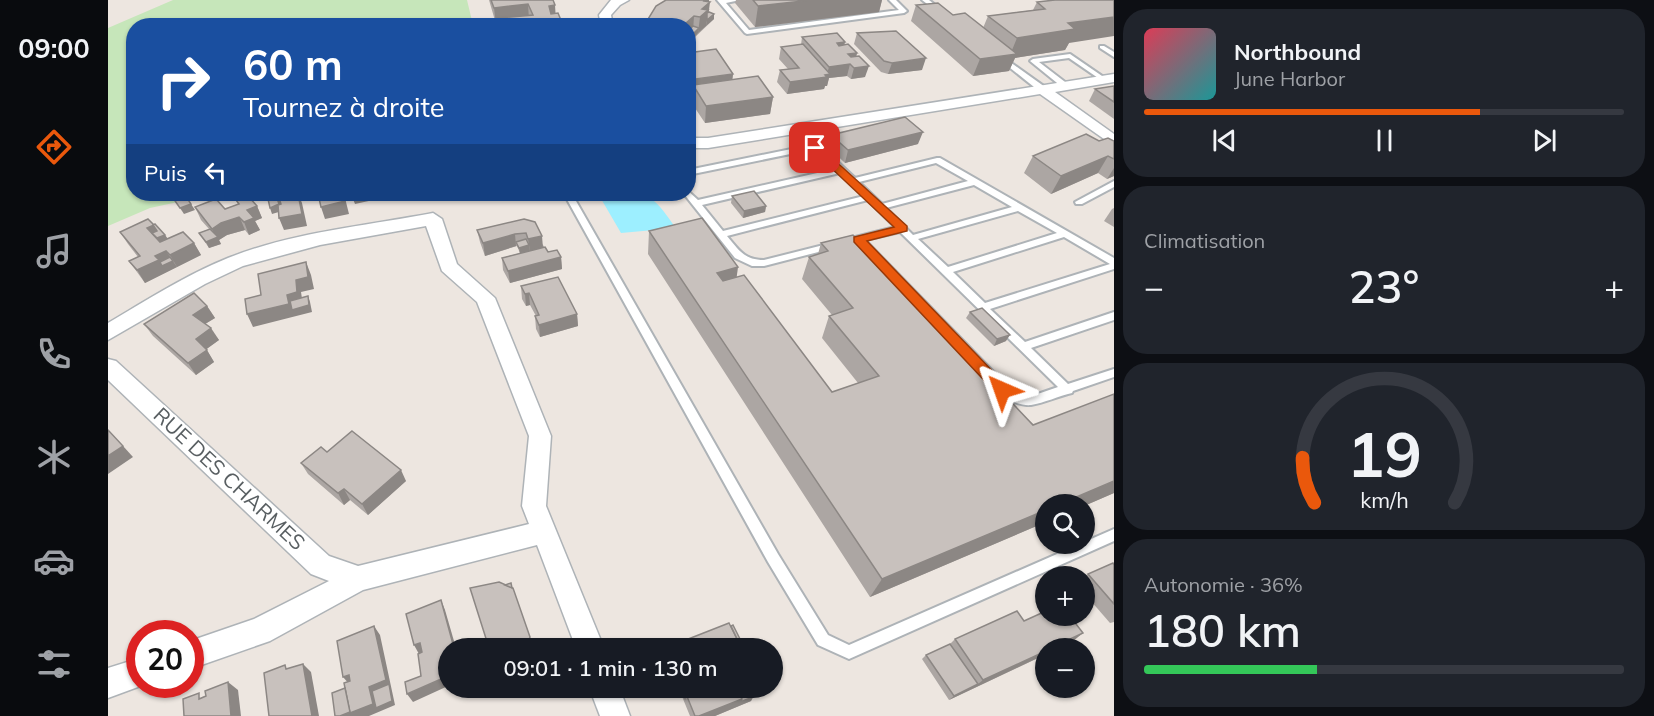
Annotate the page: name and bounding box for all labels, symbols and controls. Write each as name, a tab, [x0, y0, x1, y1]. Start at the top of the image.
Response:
text: 09:00	[18, 31, 90, 65]
text: 60 m	[243, 38, 343, 91]
text: Northbound	[1234, 38, 1361, 66]
icon: right	[144, 42, 222, 120]
text: June Harbor	[1234, 66, 1345, 91]
text: Tournez à droite	[243, 90, 444, 124]
pin	[789, 122, 840, 173]
icon: previous	[1208, 124, 1241, 157]
icon: pause	[1368, 124, 1401, 157]
icon: next	[1528, 124, 1561, 157]
icon: directions	[33, 126, 75, 168]
icon: arrive	[798, 131, 831, 164]
icon: left	[199, 156, 232, 189]
text: Puis	[144, 159, 187, 187]
text: Climatisation	[1144, 228, 1265, 253]
icon: music	[33, 230, 75, 272]
text: 23°	[1349, 258, 1419, 314]
text: −	[1144, 266, 1164, 307]
text: +	[1604, 266, 1624, 307]
icon: phone	[33, 333, 75, 375]
position arrow	[970, 358, 1034, 422]
street label: RUE DES CHARMES	[149, 401, 311, 555]
text: 19	[1347, 415, 1421, 494]
icon: climate	[33, 436, 75, 478]
text: km/h	[1360, 487, 1408, 514]
map controls	[1035, 494, 1095, 698]
button: search	[1035, 494, 1095, 554]
icon: car	[33, 540, 75, 582]
button: +	[1035, 566, 1095, 626]
text: Autonomie · 36%	[1144, 572, 1303, 597]
text: 180 km	[1144, 602, 1301, 658]
speed limit sign: 20	[126, 620, 204, 698]
button: −	[1035, 638, 1095, 698]
icon: filters	[33, 643, 75, 685]
text: 09:01 · 1 min · 130 m	[503, 654, 718, 682]

